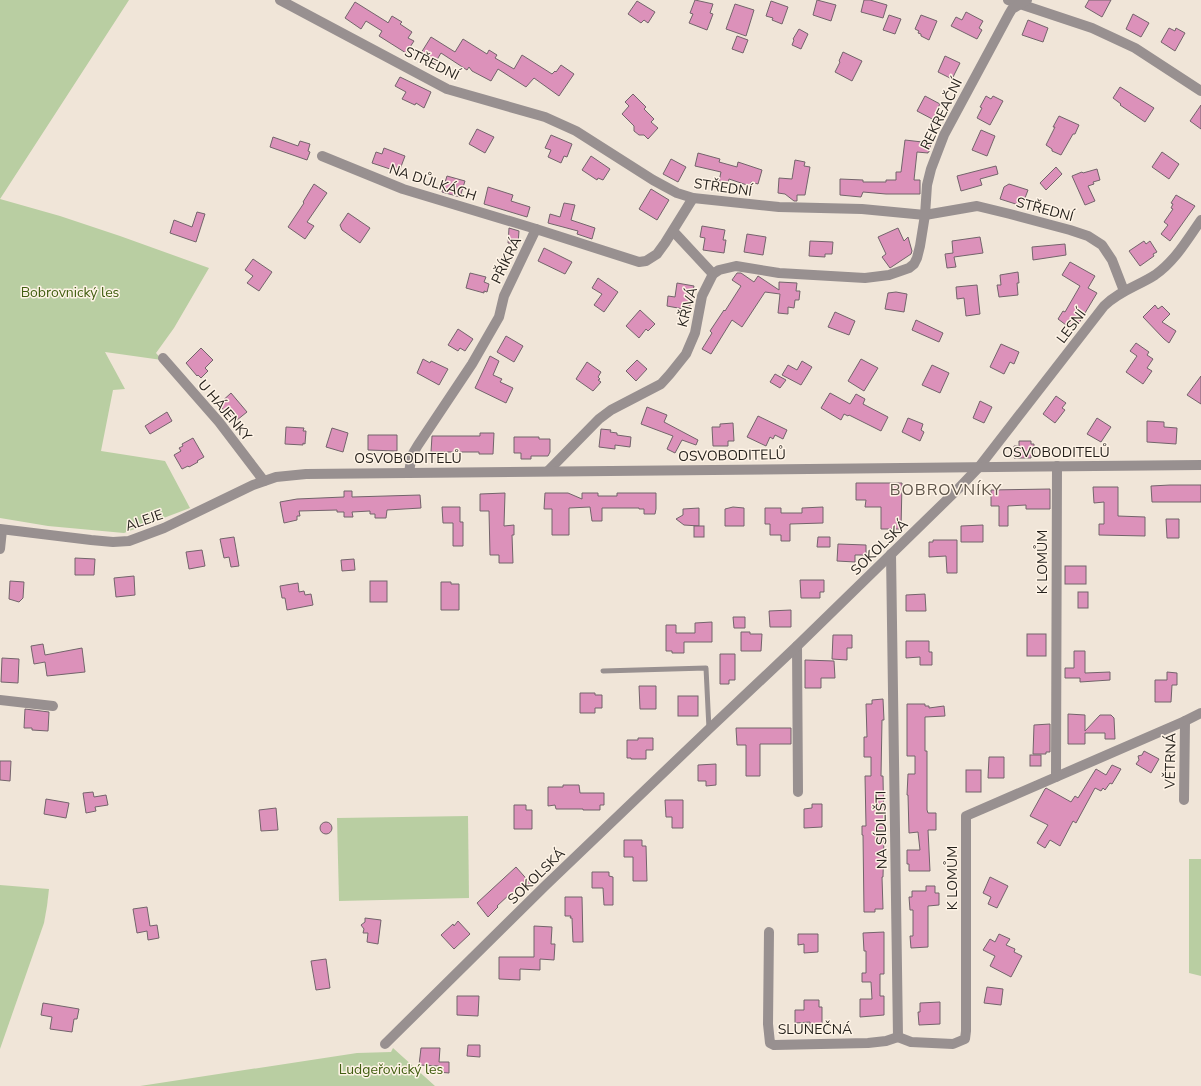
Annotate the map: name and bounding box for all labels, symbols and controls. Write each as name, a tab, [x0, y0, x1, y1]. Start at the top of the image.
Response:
street label: STŘEDNÍ	[401, 42, 464, 85]
street label: REKREAČNÍ	[916, 74, 967, 153]
street label: NA DŮLKÁCH	[387, 159, 479, 206]
street label: STŘEDNÍ	[693, 174, 755, 201]
street label: STŘEDNÍ	[1014, 193, 1077, 227]
street label: PŘÍKRÁ	[487, 234, 526, 287]
park label: Bobrovnický les	[21, 283, 120, 302]
street label: KŘIVÁ	[673, 285, 702, 329]
street label: LESNÍ	[1052, 304, 1091, 347]
street label: U HÁJENKY	[193, 376, 256, 446]
street label: OSVOBODITELŮ	[1002, 443, 1110, 462]
street label: OSVOBODITELŮ	[678, 445, 786, 466]
street label: OSVOBODITELŮ	[354, 449, 462, 468]
district label: BOBROVNÍKY	[890, 479, 1002, 501]
street label: ALEJE	[123, 505, 166, 536]
street label: SOKOLSKÁ	[847, 515, 912, 580]
street label: K LOMŮM	[1033, 530, 1052, 594]
street label: VĚTRNÁ	[1160, 733, 1180, 790]
street label: NA SÍDLIŠTI	[871, 791, 892, 869]
street label: SOKOLSKÁ	[504, 844, 569, 909]
street label: K LOMŮM	[943, 846, 962, 910]
street label: SLUNEČNÁ	[778, 1020, 852, 1039]
park label: Ludgeřovický les	[339, 1060, 444, 1079]

